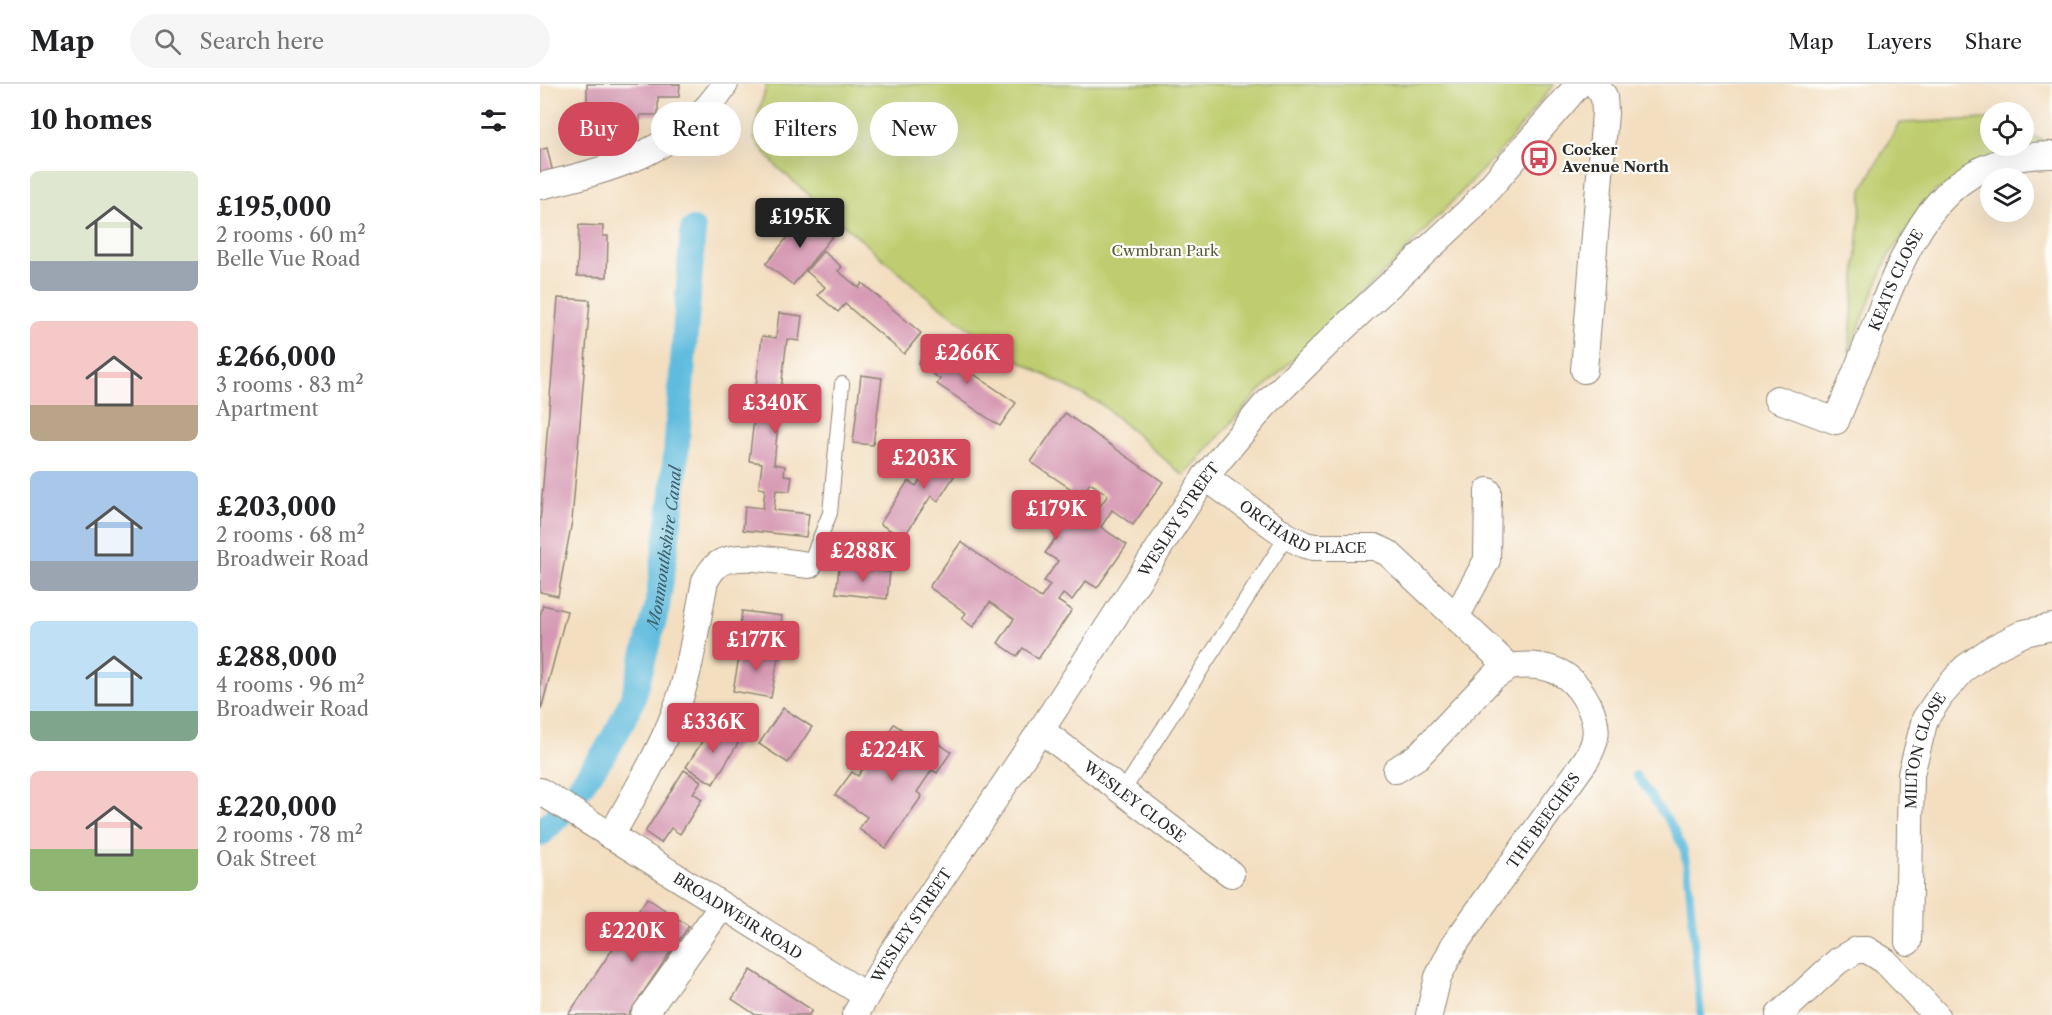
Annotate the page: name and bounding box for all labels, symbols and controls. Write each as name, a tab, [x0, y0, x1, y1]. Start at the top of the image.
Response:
search box	[130, 14, 550, 68]
text: Map	[30, 24, 94, 58]
icon: search	[151, 25, 184, 58]
text: Search here	[199, 28, 324, 55]
text: Map	[1789, 29, 1834, 54]
text: Layers	[1867, 29, 1932, 54]
text: Share	[1965, 29, 2022, 54]
chip: Buy	[558, 102, 639, 156]
chip: Rent	[651, 102, 741, 156]
chip: Filters	[753, 102, 858, 156]
chip: New	[870, 102, 958, 156]
map controls	[1980, 102, 2034, 222]
button: locate	[1980, 102, 2034, 156]
text: 10 homes	[30, 104, 152, 136]
icon: filters	[477, 104, 510, 137]
bus stop icon: Cocker Avenue North	[1521, 140, 1557, 176]
place label: Cocker Avenue North	[1561, 140, 1670, 176]
button: layers	[1980, 168, 2034, 222]
text: £195,000	[216, 191, 332, 223]
icon: home	[78, 195, 150, 267]
pin: £195K	[758, 198, 842, 249]
text: £195K	[769, 205, 831, 229]
text: 2 rooms · 60 m²	[216, 223, 366, 247]
street label: KEATS CLOSE	[1864, 225, 1927, 333]
park label: Cwmbran Park	[1111, 241, 1220, 260]
text: Belle Vue Road	[216, 247, 360, 271]
pin: £266K	[925, 334, 1009, 385]
text: £266,000	[216, 341, 336, 373]
text: £266K	[934, 341, 1000, 365]
icon: home	[78, 345, 150, 417]
text: 3 rooms · 83 m²	[216, 373, 364, 397]
pin: £340K	[733, 384, 817, 435]
text: £340K	[742, 391, 808, 415]
text: Apartment	[216, 397, 319, 421]
pin: £203K	[882, 439, 966, 490]
text: £203K	[891, 446, 957, 470]
street label: WESLEY STREET	[1133, 458, 1223, 581]
water label: Monmouthshire Canal	[641, 463, 685, 633]
pin: £179K	[1014, 490, 1098, 541]
text: £203,000	[216, 491, 337, 523]
icon: home	[78, 495, 150, 567]
street label: ORCHARD PLACE	[1236, 496, 1367, 557]
text: £179K	[1026, 497, 1086, 521]
text: 2 rooms · 68 m²	[216, 523, 365, 547]
pin: £288K	[821, 532, 905, 583]
text: £288K	[830, 539, 896, 563]
text: Broadweir Road	[216, 547, 369, 571]
pin: £177K	[714, 621, 798, 672]
text: £177K	[726, 628, 786, 652]
text: £288,000	[216, 641, 337, 673]
icon: home	[78, 645, 150, 717]
text: 4 rooms · 96 m²	[216, 673, 365, 697]
street label: MILTON CLOSE	[1901, 688, 1950, 809]
text: Broadweir Road	[216, 697, 369, 721]
pin: £336K	[671, 703, 755, 754]
text: £336K	[681, 710, 745, 734]
pin: £224K	[850, 731, 934, 782]
text: £224K	[860, 738, 924, 762]
street label: WESLEY CLOSE	[1079, 756, 1190, 846]
street label: THE BEECHES	[1502, 769, 1584, 872]
text: £220,000	[216, 791, 337, 823]
icon: home	[78, 795, 150, 867]
text: 2 rooms · 78 m²	[216, 823, 363, 847]
text: Oak Street	[216, 847, 316, 871]
street label: WESLEY STREET	[866, 864, 956, 987]
street label: BROADWEIR ROAD	[670, 868, 806, 963]
pin: £220K	[590, 912, 674, 963]
text: £220K	[599, 919, 665, 943]

